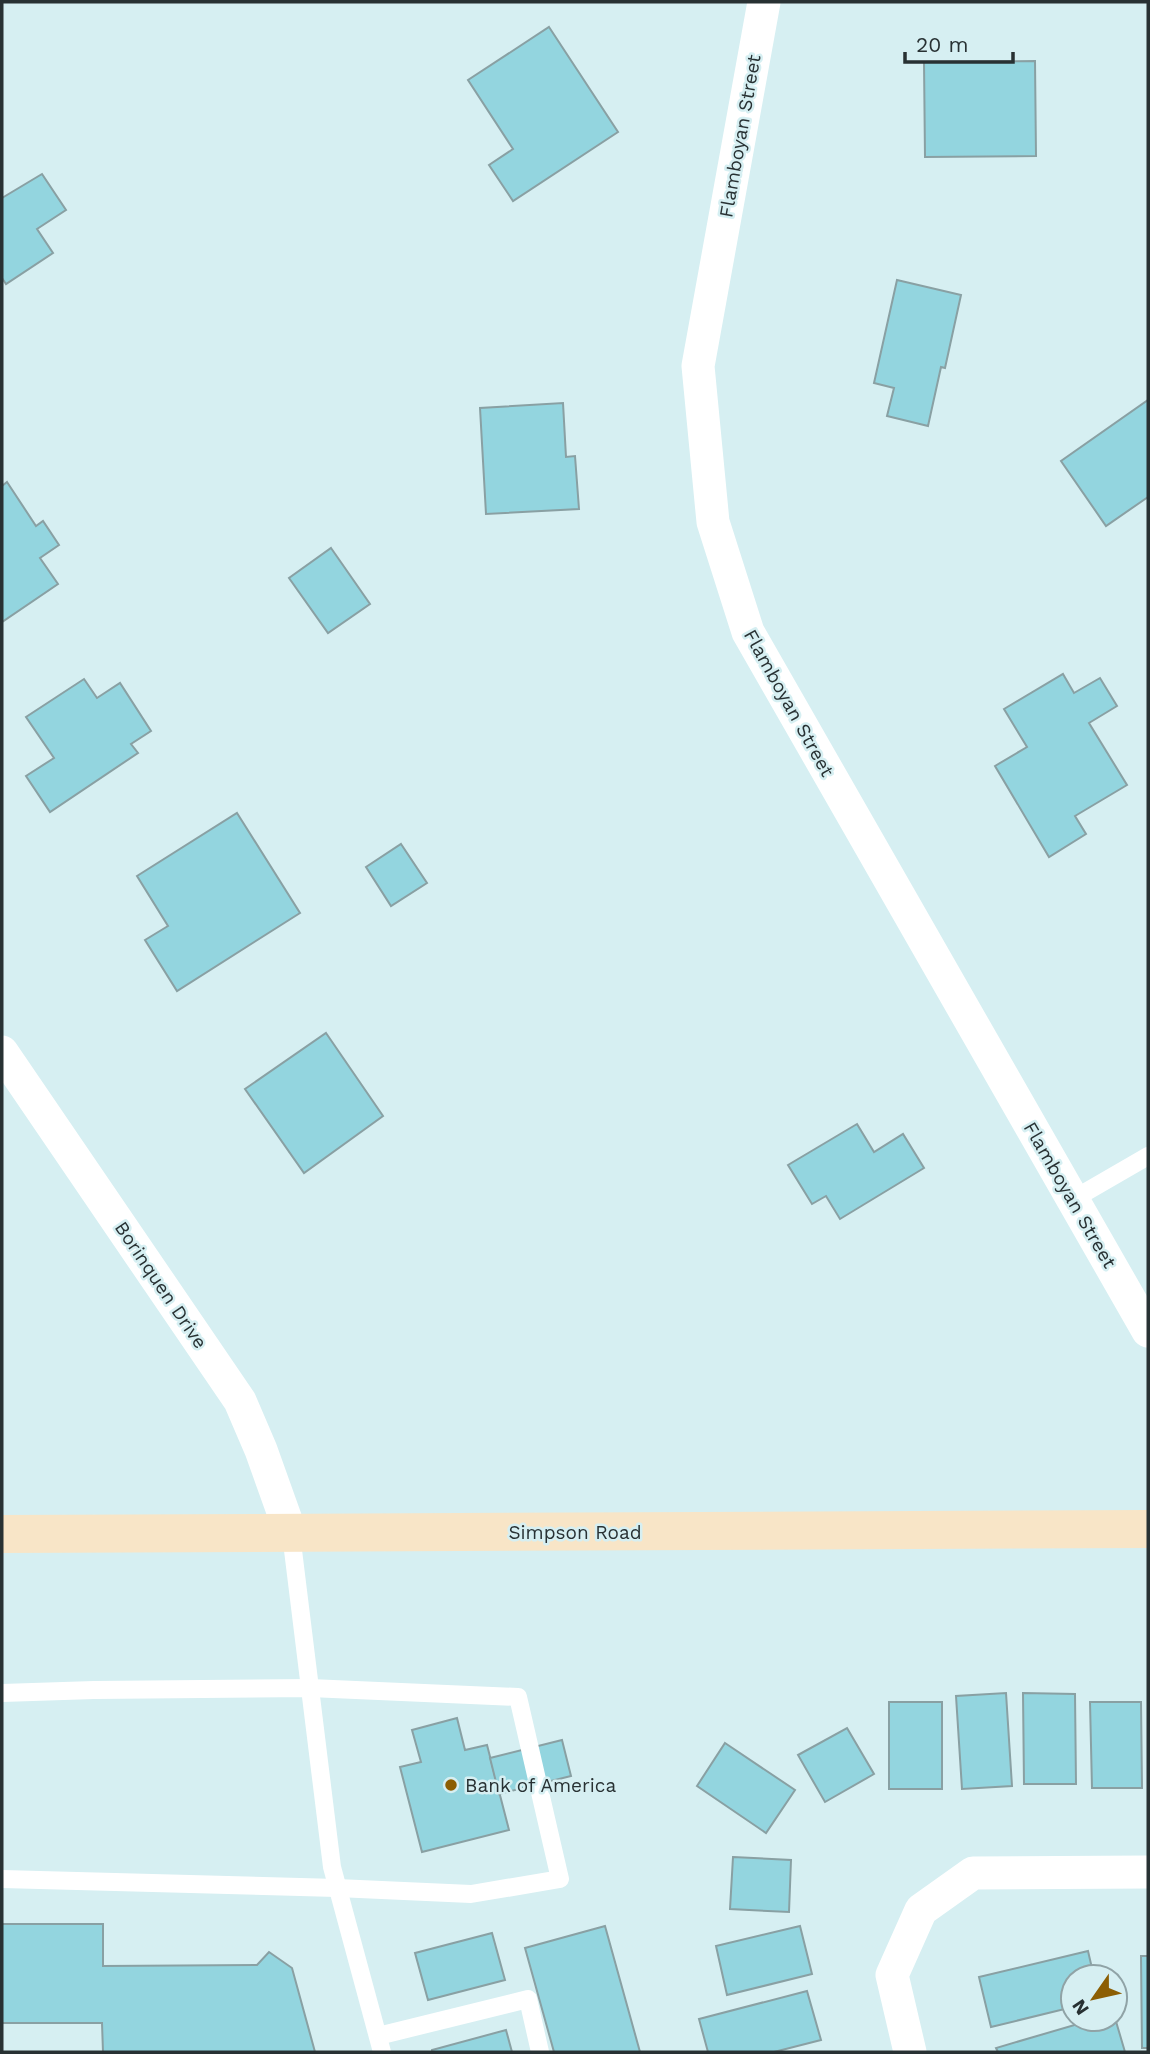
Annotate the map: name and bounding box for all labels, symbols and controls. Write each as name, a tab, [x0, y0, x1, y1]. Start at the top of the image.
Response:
scale bar	[905, 21, 1014, 65]
text: 20 m	[916, 32, 968, 57]
street label: Flamboyan Street	[714, 53, 766, 219]
street label: Flamboyan Street	[739, 625, 839, 781]
street label: Flamboyan Street	[1019, 1118, 1121, 1272]
street label: Borinquen Drive	[110, 1217, 212, 1353]
street label: Simpson Road	[508, 1521, 642, 1544]
place label: Bank of America	[465, 1774, 616, 1797]
marker: Bank of America	[443, 1777, 459, 1793]
north arrow	[1059, 1963, 1129, 2033]
text: N	[1067, 1995, 1094, 2019]

